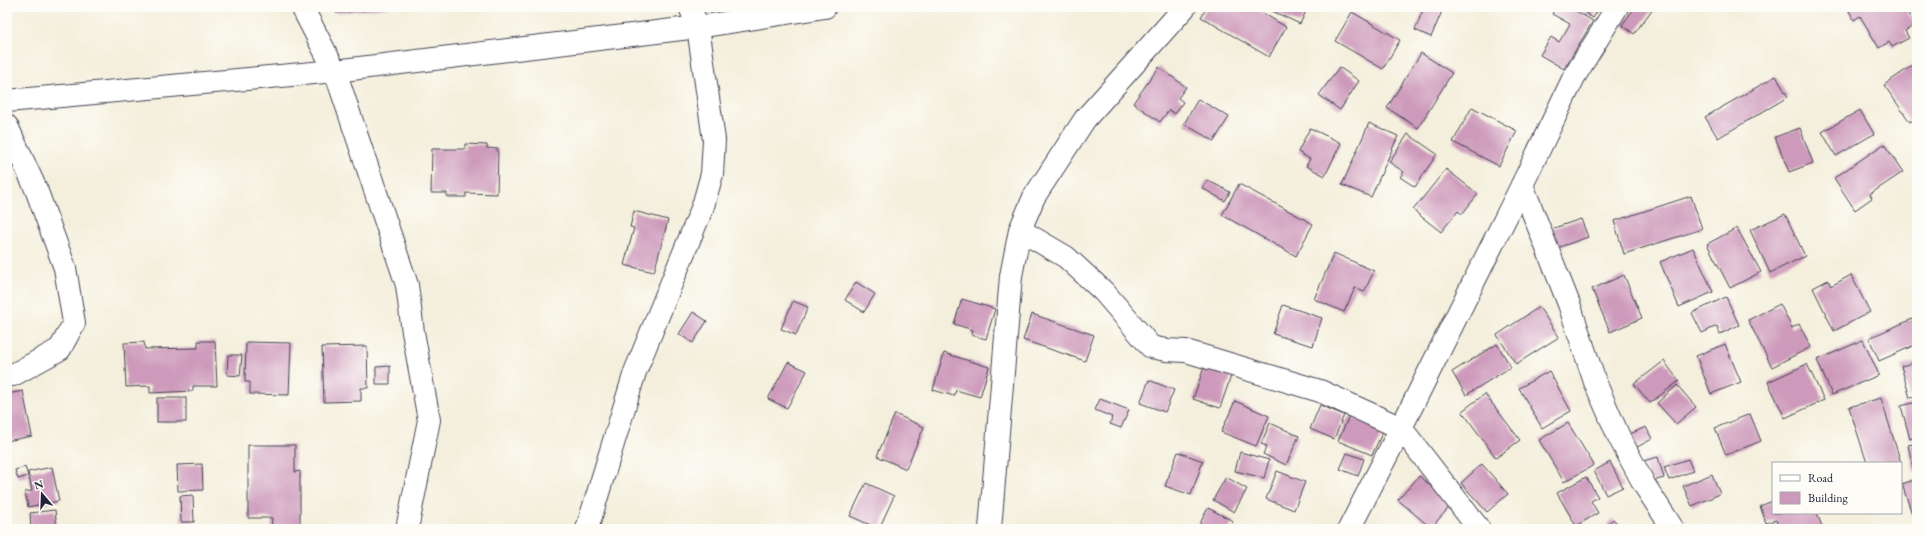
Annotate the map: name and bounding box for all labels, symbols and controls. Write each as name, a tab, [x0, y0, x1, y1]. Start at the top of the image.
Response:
legend	[1772, 462, 1902, 514]
text: Road	[1808, 470, 1834, 486]
north arrow	[22, 474, 62, 514]
text: N	[32, 476, 45, 493]
text: Building	[1808, 490, 1849, 506]

